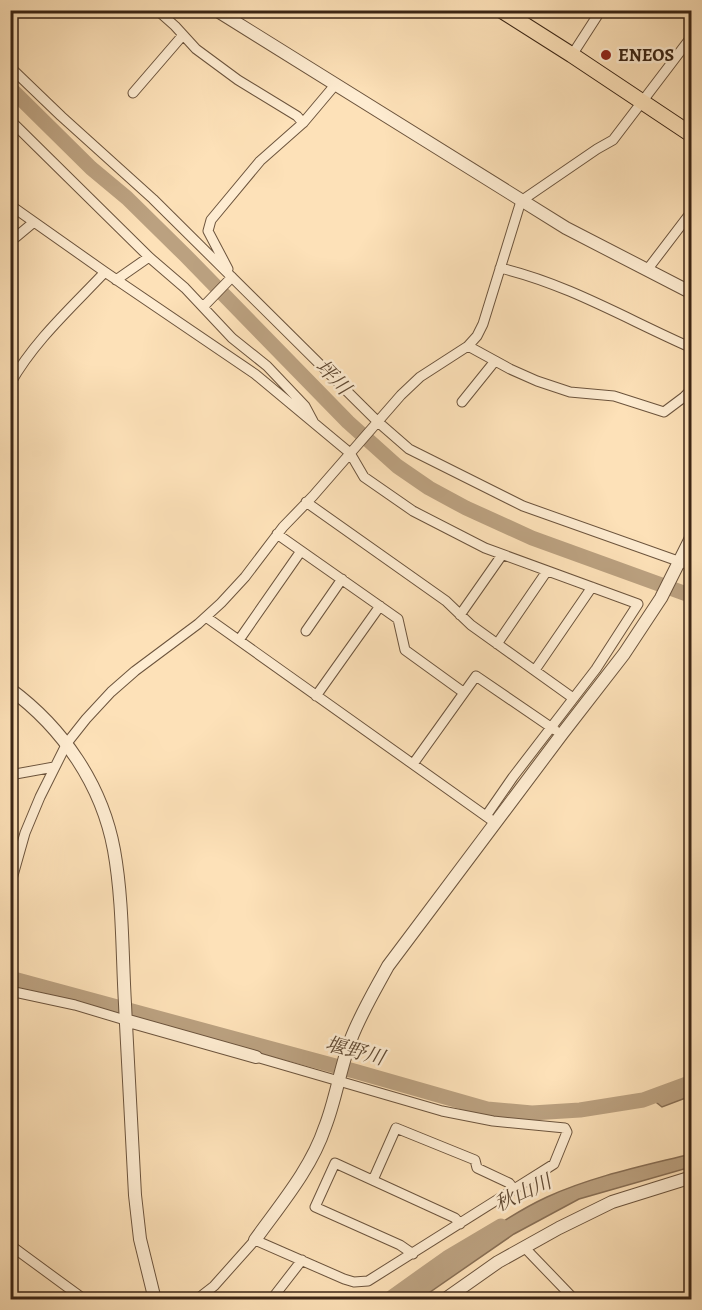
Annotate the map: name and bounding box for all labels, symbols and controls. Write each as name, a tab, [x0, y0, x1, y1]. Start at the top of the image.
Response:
place label: ENEOS	[618, 43, 674, 67]
marker: ENEOS	[599, 48, 613, 62]
water label: 坪川	[309, 353, 358, 402]
water label: 堰野川	[323, 1030, 389, 1072]
water label: 秋山川	[490, 1167, 558, 1218]

